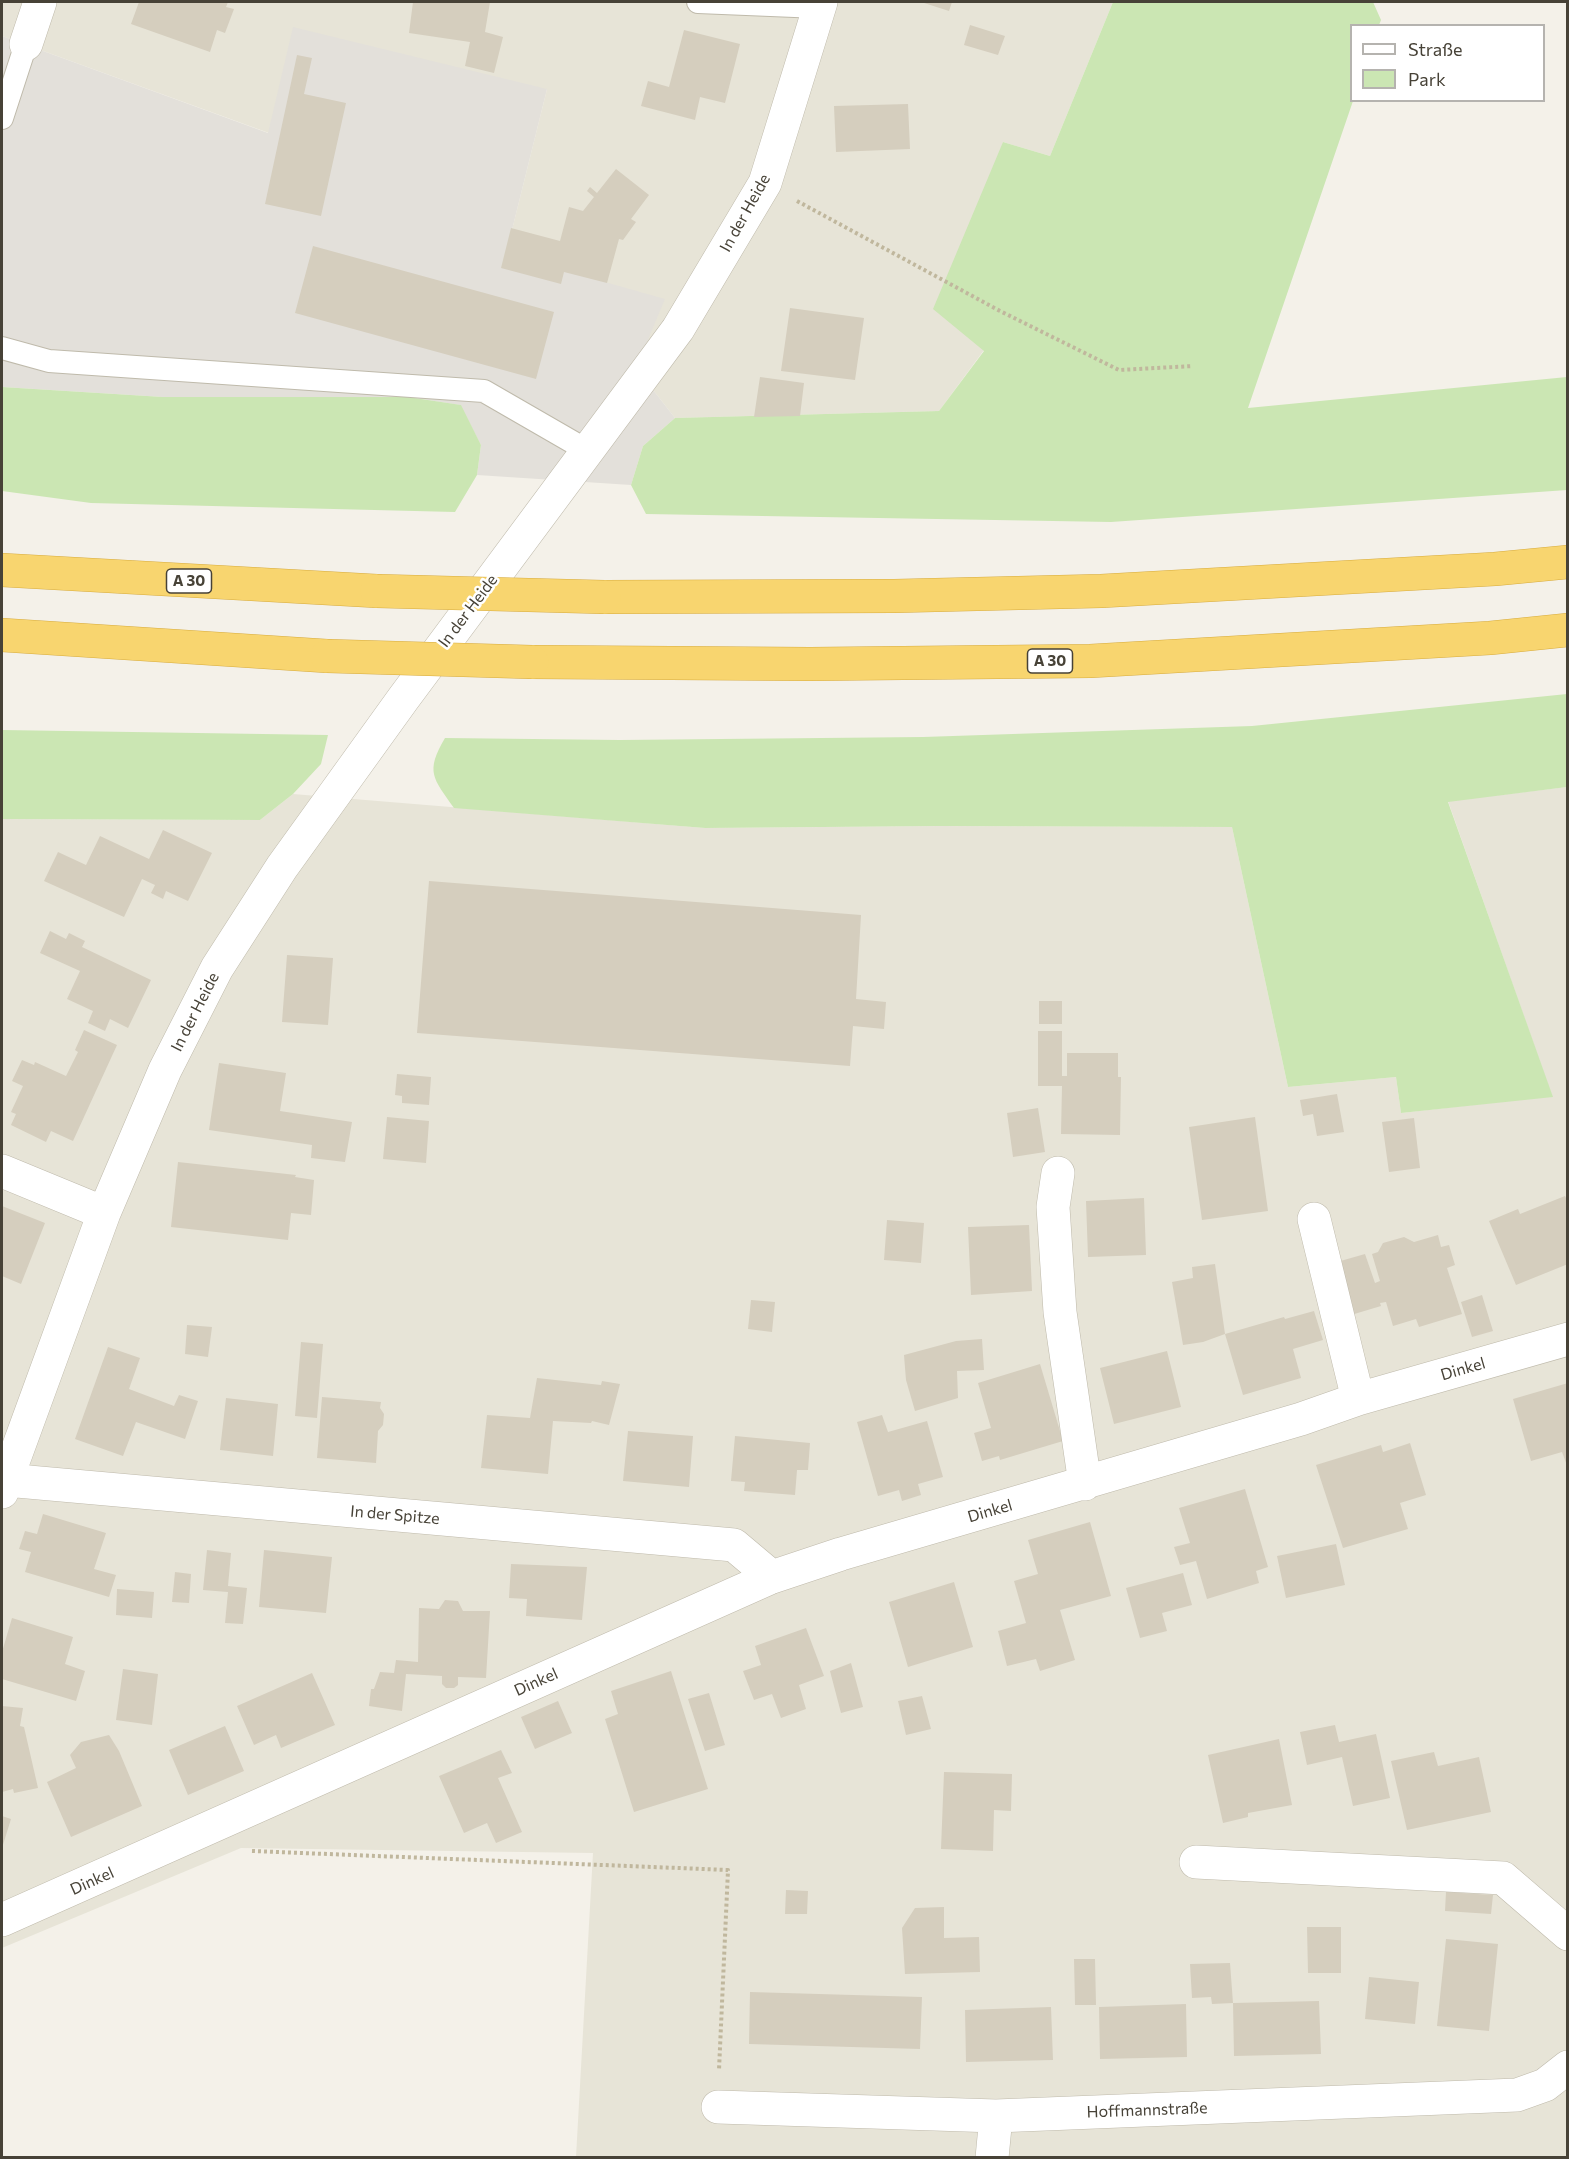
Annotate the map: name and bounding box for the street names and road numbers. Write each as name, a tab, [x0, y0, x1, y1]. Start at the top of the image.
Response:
street label: In der Heide	[716, 171, 774, 255]
road number: A 30	[166, 569, 212, 593]
street label: In der Heide	[434, 571, 502, 651]
road number: A 30	[1028, 649, 1072, 673]
street label: In der Heide	[167, 969, 223, 1055]
street label: Dinkel	[1438, 1353, 1488, 1385]
street label: Dinkel	[965, 1495, 1015, 1527]
street label: In der Spitze	[349, 1502, 441, 1528]
street label: Dinkel	[511, 1664, 561, 1700]
street label: Dinkel	[67, 1863, 117, 1899]
street label: Hoffmannstraße	[1086, 2098, 1208, 2122]

